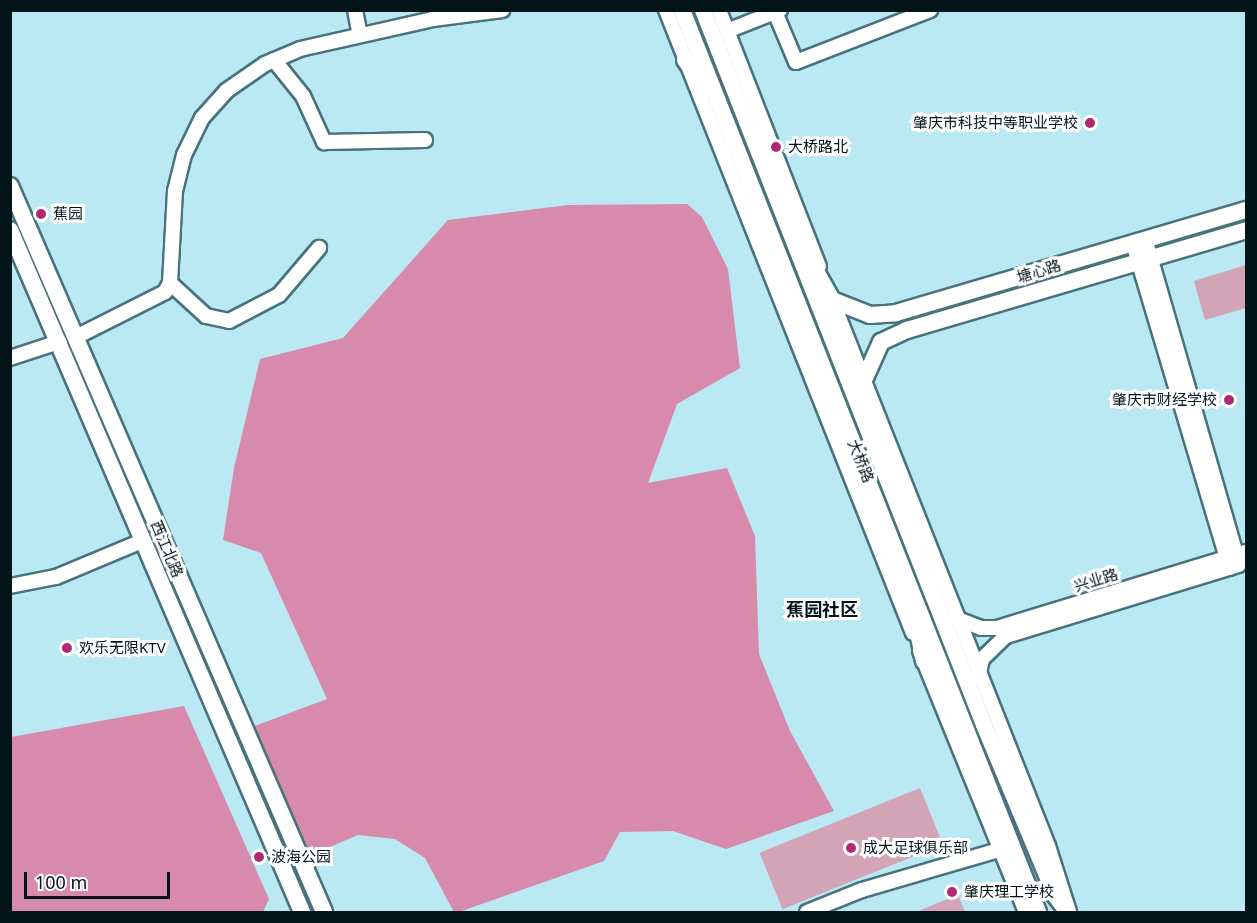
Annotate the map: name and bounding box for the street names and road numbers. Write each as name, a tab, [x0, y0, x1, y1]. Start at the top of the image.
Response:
street label: 塘心路	[1015, 256, 1063, 286]
street label: 大桥路	[844, 437, 878, 485]
street label: 西江北路	[147, 518, 187, 580]
street label: 兴业路	[1072, 565, 1120, 595]

